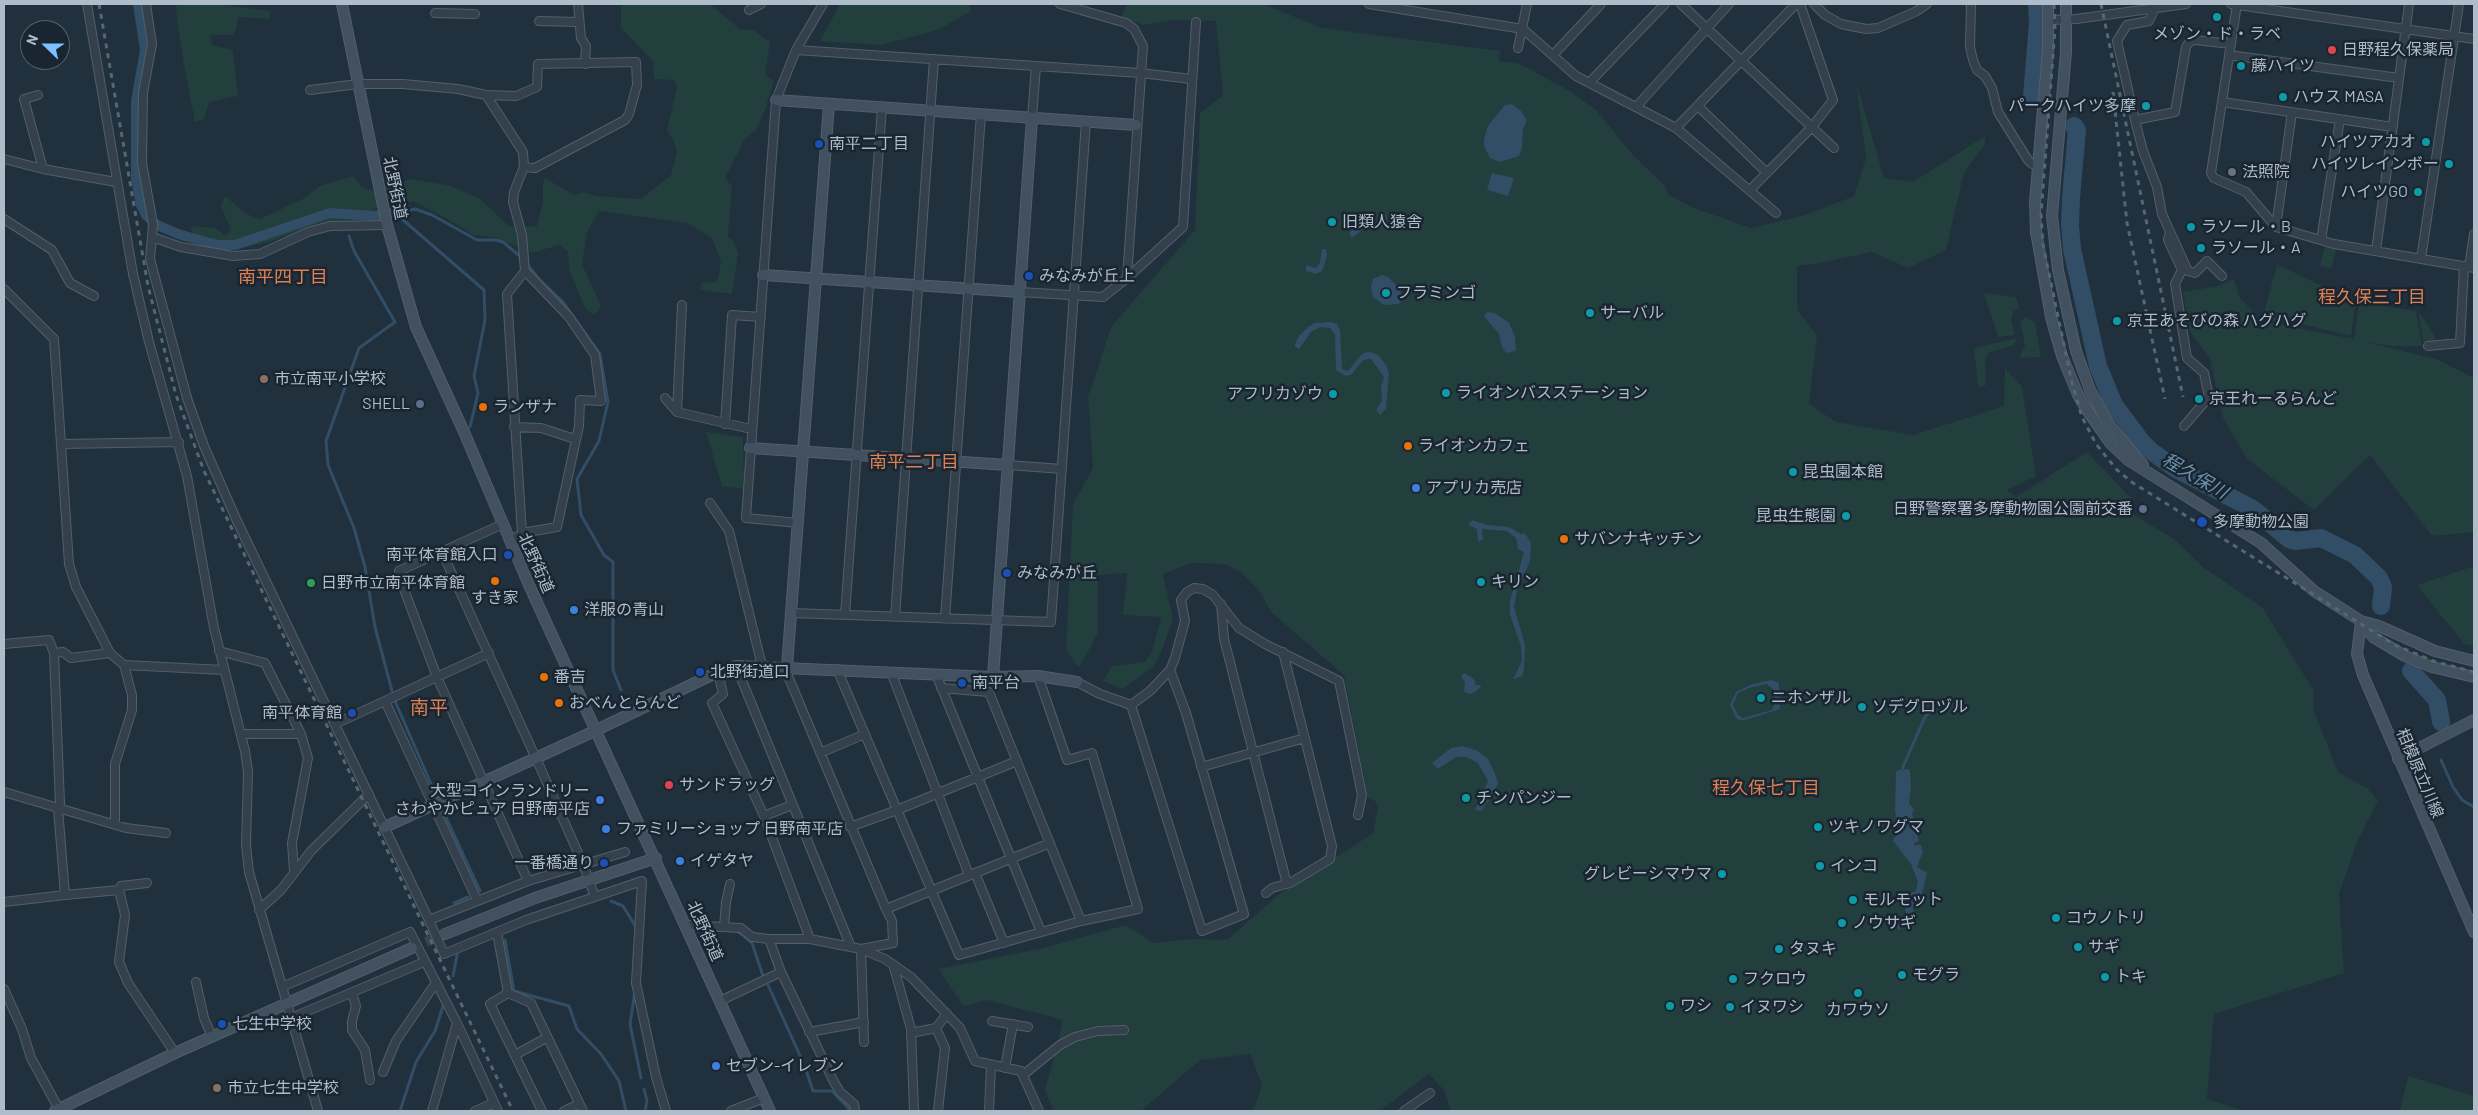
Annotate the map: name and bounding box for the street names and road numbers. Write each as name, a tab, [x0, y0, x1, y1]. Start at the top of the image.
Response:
street label: 北野街道	[379, 155, 411, 221]
street label: 北野街道	[514, 530, 558, 596]
street label: 相模原立川線	[2392, 725, 2448, 821]
street label: 北野街道	[683, 898, 727, 964]

